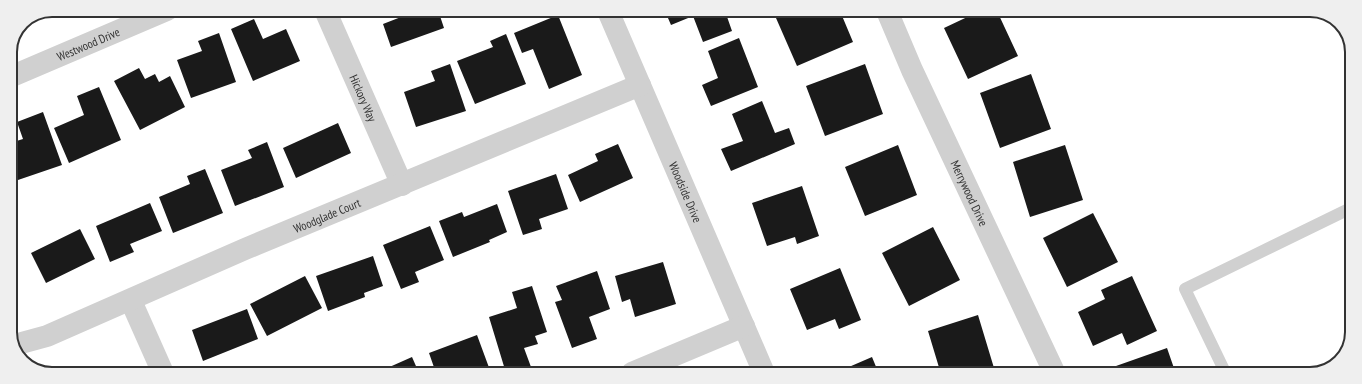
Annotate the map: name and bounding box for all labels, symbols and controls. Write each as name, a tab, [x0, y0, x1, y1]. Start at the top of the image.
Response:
street label: Westwood Drive	[54, 24, 122, 64]
street label: Hickory Way	[347, 72, 381, 124]
street label: Merrywood Drive	[948, 158, 992, 228]
street label: Woodside Drive	[666, 159, 706, 225]
street label: Woodglade Court	[291, 194, 363, 236]

